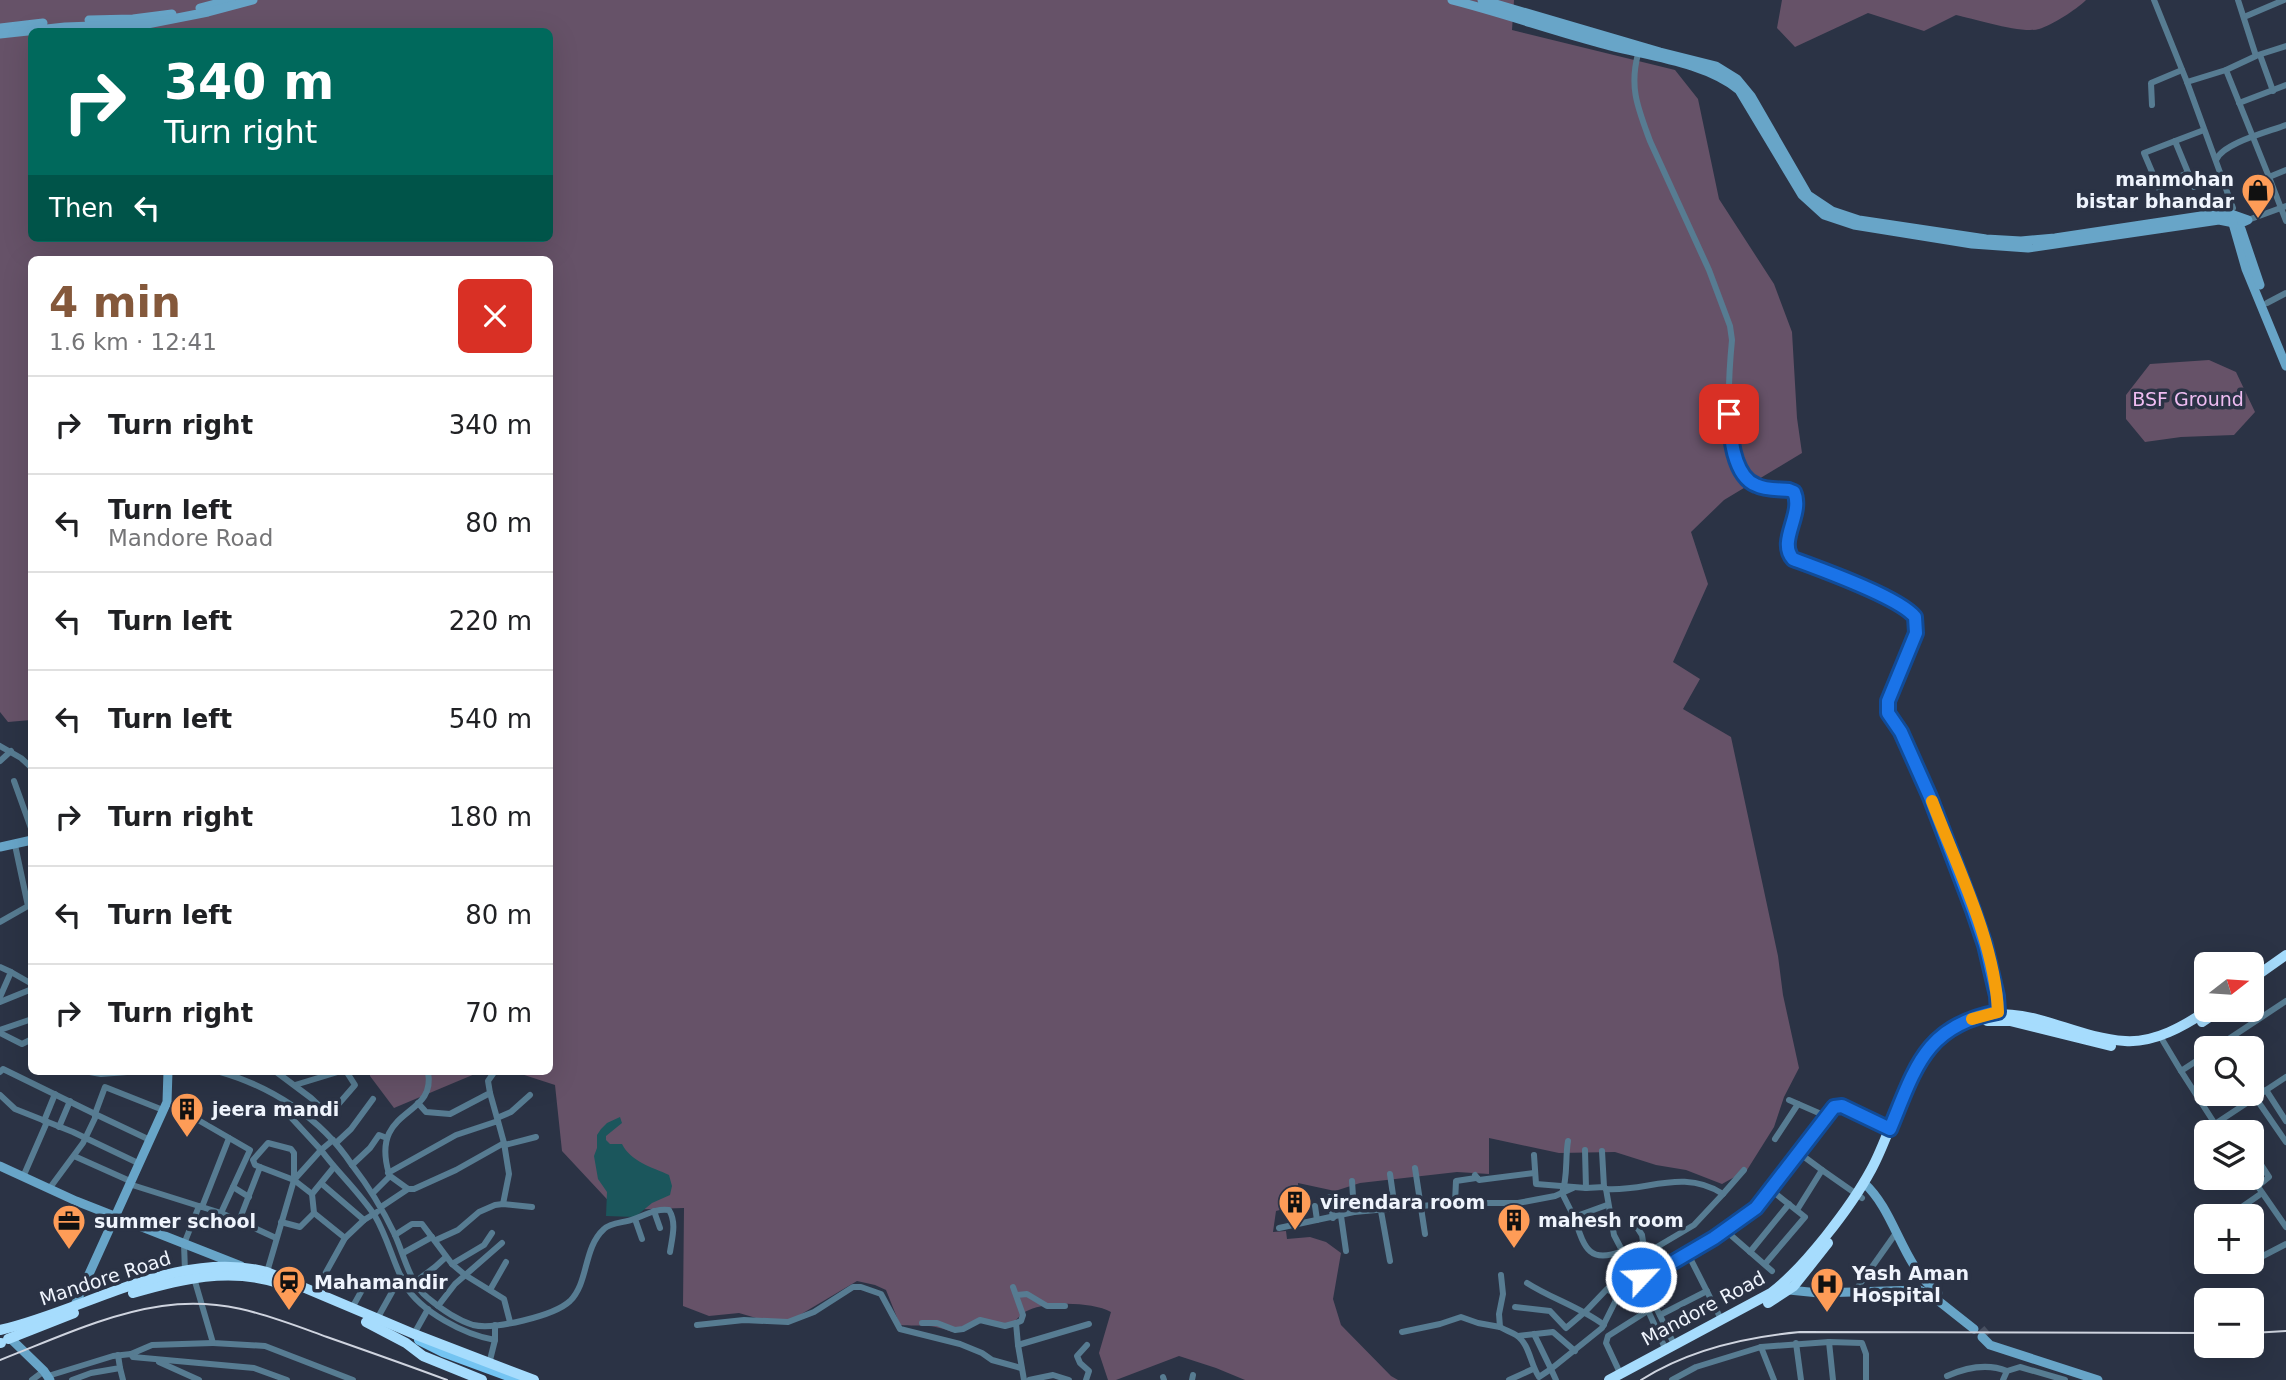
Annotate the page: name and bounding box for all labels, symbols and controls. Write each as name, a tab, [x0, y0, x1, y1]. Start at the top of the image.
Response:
text: 340 m	[164, 54, 334, 111]
icon: right	[49, 56, 140, 147]
text: Turn right	[164, 113, 317, 151]
place label: manmohan bistar bhandar	[2075, 168, 2235, 212]
shop icon: manmohan bistar bhandar	[2239, 171, 2277, 220]
icon: left	[128, 189, 166, 227]
text: Then	[49, 193, 114, 223]
text: 4 min	[49, 278, 181, 327]
button: close	[458, 279, 532, 353]
text: 1.6 km · 12:41	[49, 329, 217, 355]
pin	[1699, 384, 1759, 444]
park label: BSF Ground	[2132, 388, 2244, 410]
icon: arrive	[1710, 395, 1748, 433]
icon: right	[49, 406, 87, 444]
text: Turn right	[108, 410, 253, 440]
text: 340 m	[449, 410, 532, 440]
text: Turn left	[108, 495, 232, 525]
icon: left	[49, 504, 87, 542]
text: 80 m	[465, 508, 532, 538]
text: Mandore Road	[108, 525, 273, 551]
icon: left	[49, 602, 87, 640]
text: Turn left	[108, 606, 232, 636]
text: 220 m	[449, 606, 532, 636]
icon: left	[49, 700, 87, 738]
text: Turn left	[108, 704, 232, 734]
text: 540 m	[449, 704, 532, 734]
icon: right	[49, 798, 87, 836]
text: Turn right	[108, 802, 253, 832]
text: 180 m	[449, 802, 532, 832]
icon: left	[49, 896, 87, 934]
text: Turn left	[108, 900, 232, 930]
text: 80 m	[465, 900, 532, 930]
north arrow	[2194, 952, 2264, 1022]
map controls	[2194, 952, 2264, 1358]
icon: right	[49, 994, 87, 1032]
text: Turn right	[108, 998, 253, 1028]
text: 70 m	[465, 998, 532, 1028]
button: search	[2194, 1036, 2264, 1106]
building icon: jeera mandi	[168, 1090, 206, 1139]
place label: jeera mandi	[211, 1098, 339, 1120]
button: layers	[2194, 1120, 2264, 1190]
building icon: virendara room	[1276, 1183, 1314, 1232]
place label: virendara room	[1320, 1191, 1485, 1213]
building icon: mahesh room	[1495, 1201, 1533, 1250]
office icon: summer school	[50, 1202, 88, 1251]
button: +	[2194, 1204, 2264, 1274]
place label: mahesh room	[1538, 1209, 1684, 1231]
place label: summer school	[94, 1210, 256, 1232]
position arrow	[1604, 1240, 1678, 1314]
street label: Mandore Road	[37, 1246, 173, 1310]
place label: Yash Aman Hospital	[1851, 1262, 1969, 1306]
station icon: Mahamandir	[270, 1263, 308, 1312]
hospital icon: Yash Aman Hospital	[1808, 1265, 1846, 1314]
street label: Mandore Road	[1638, 1266, 1768, 1350]
place label: Mahamandir	[314, 1271, 448, 1293]
button: −	[2194, 1288, 2264, 1358]

